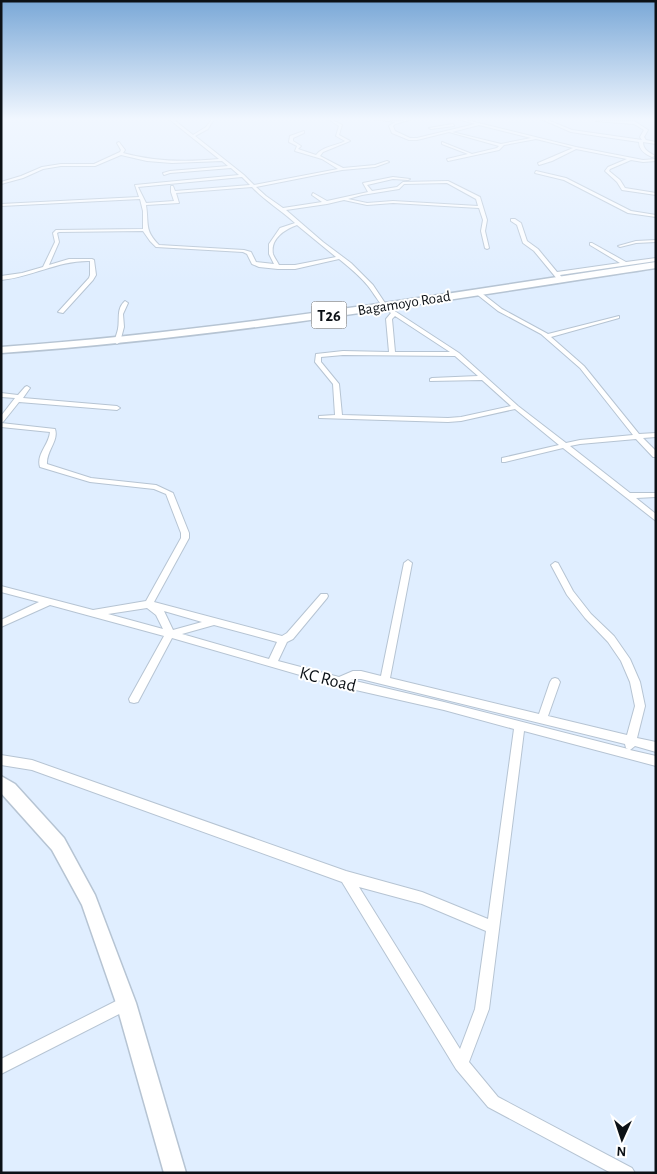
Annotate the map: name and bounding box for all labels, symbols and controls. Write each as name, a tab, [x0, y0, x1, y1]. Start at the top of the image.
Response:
street label: Bagamoyo Road	[357, 289, 452, 318]
road number: T26	[312, 302, 346, 328]
street label: KC Road	[298, 664, 358, 696]
north arrow	[597, 1114, 647, 1164]
text: N	[616, 1144, 627, 1158]

